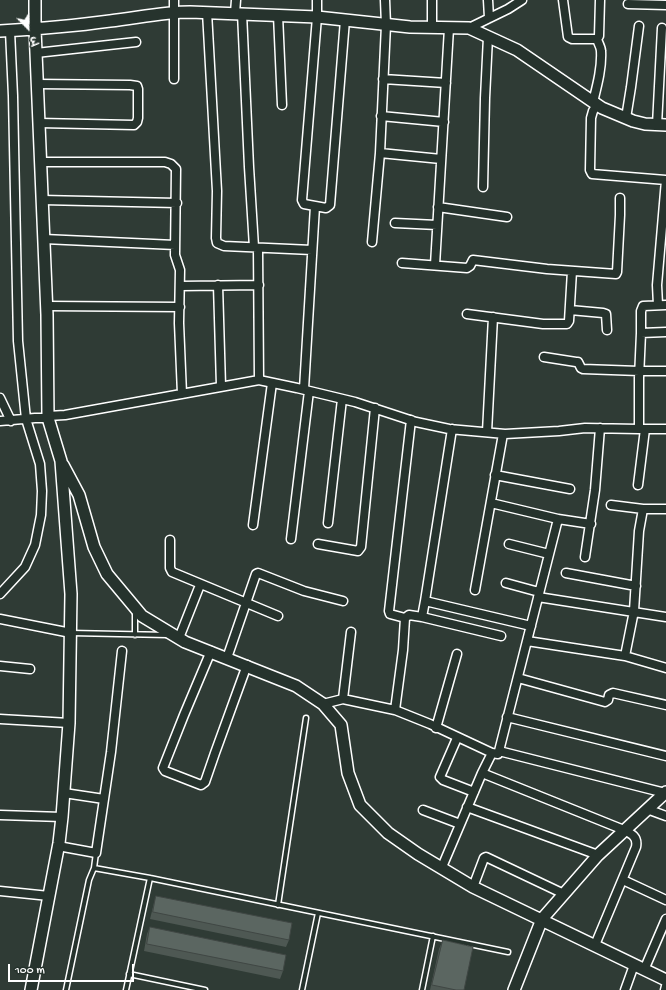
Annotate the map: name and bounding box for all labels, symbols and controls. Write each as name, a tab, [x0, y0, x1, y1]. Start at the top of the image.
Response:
north arrow	[8, 8, 48, 48]
text: उ	[27, 32, 38, 46]
scale bar	[10, 956, 136, 982]
text: 100 m	[15, 964, 45, 978]

